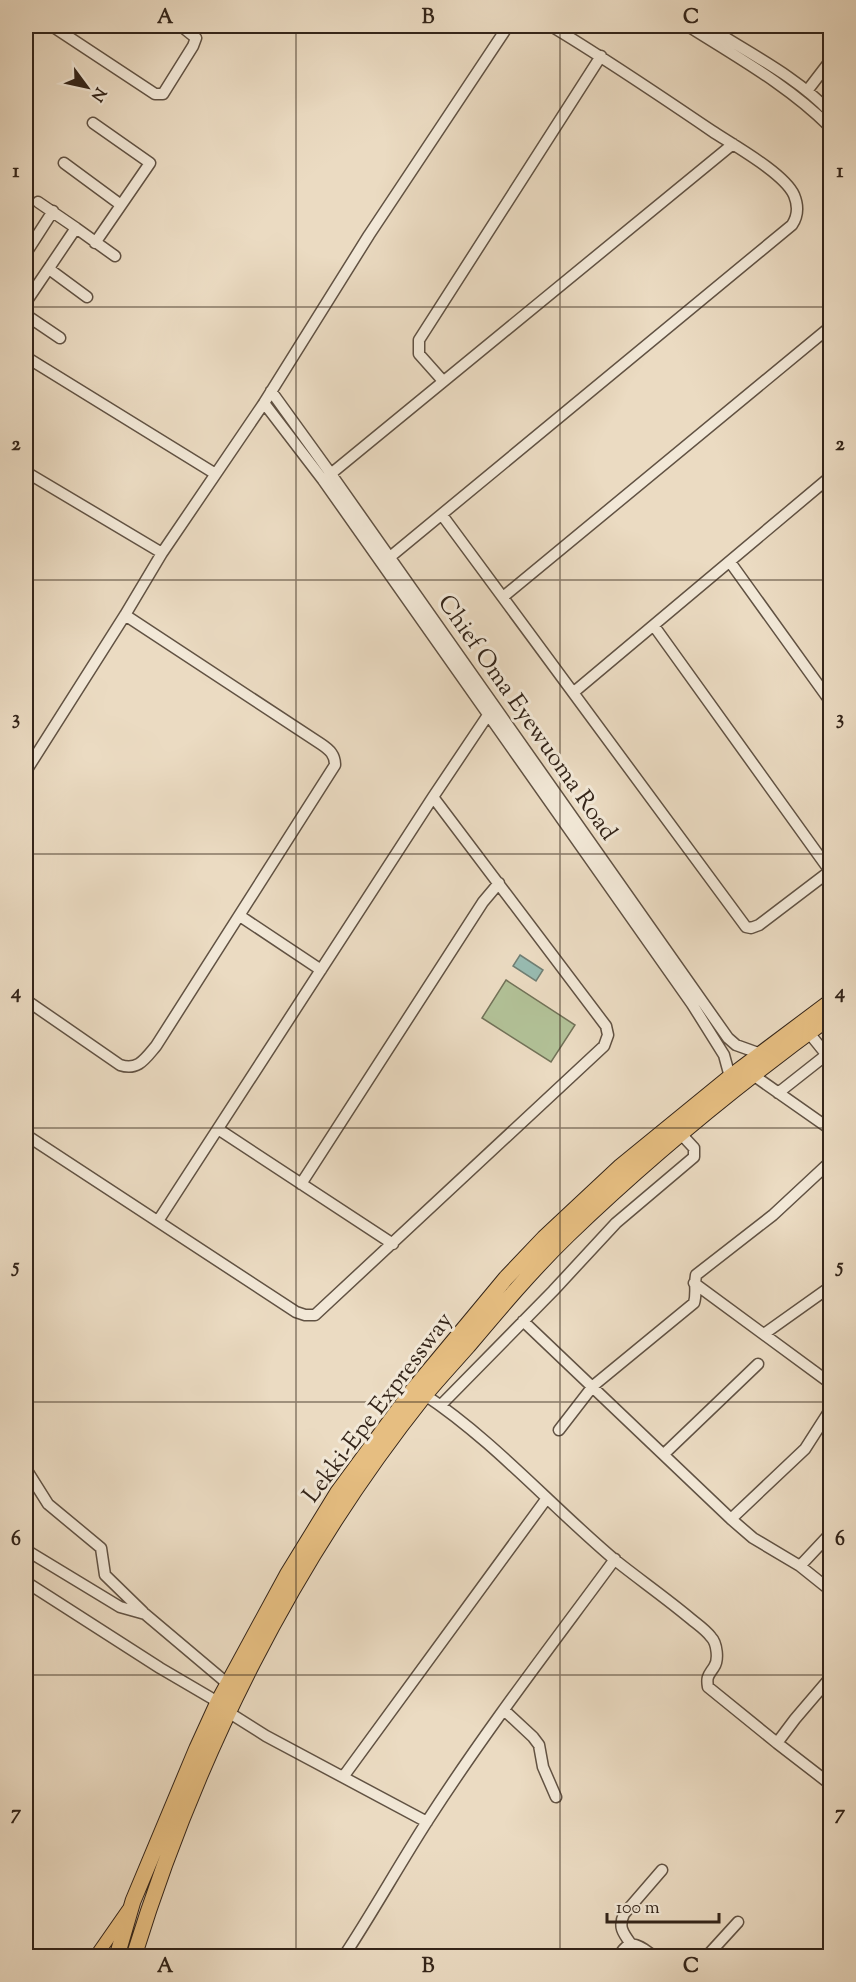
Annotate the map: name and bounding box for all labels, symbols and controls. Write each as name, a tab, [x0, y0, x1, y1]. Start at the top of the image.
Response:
text: A	[157, 4, 174, 33]
text: B	[422, 4, 435, 33]
text: C	[683, 4, 699, 33]
north arrow	[57, 57, 117, 117]
text: N	[84, 82, 111, 106]
text: 1	[13, 158, 20, 187]
text: 1	[837, 158, 844, 187]
text: 2	[11, 431, 21, 460]
text: 2	[835, 431, 845, 460]
street label: Chief Oma Eyewuoma Road	[428, 588, 625, 848]
text: 3	[12, 705, 20, 734]
text: 3	[836, 705, 844, 734]
text: 4	[10, 979, 21, 1008]
text: 4	[834, 979, 845, 1008]
text: 5	[11, 1253, 20, 1282]
text: 5	[835, 1253, 844, 1282]
street label: Lekki-Epe Expressway	[295, 1306, 462, 1511]
text: 6	[11, 1526, 21, 1555]
text: 6	[835, 1526, 845, 1555]
text: 7	[11, 1800, 22, 1829]
text: 7	[835, 1800, 846, 1829]
scale bar	[607, 1886, 720, 1924]
text: 100 m	[616, 1896, 660, 1922]
text: A	[157, 1953, 174, 1982]
text: B	[422, 1953, 435, 1982]
text: C	[683, 1953, 699, 1982]

